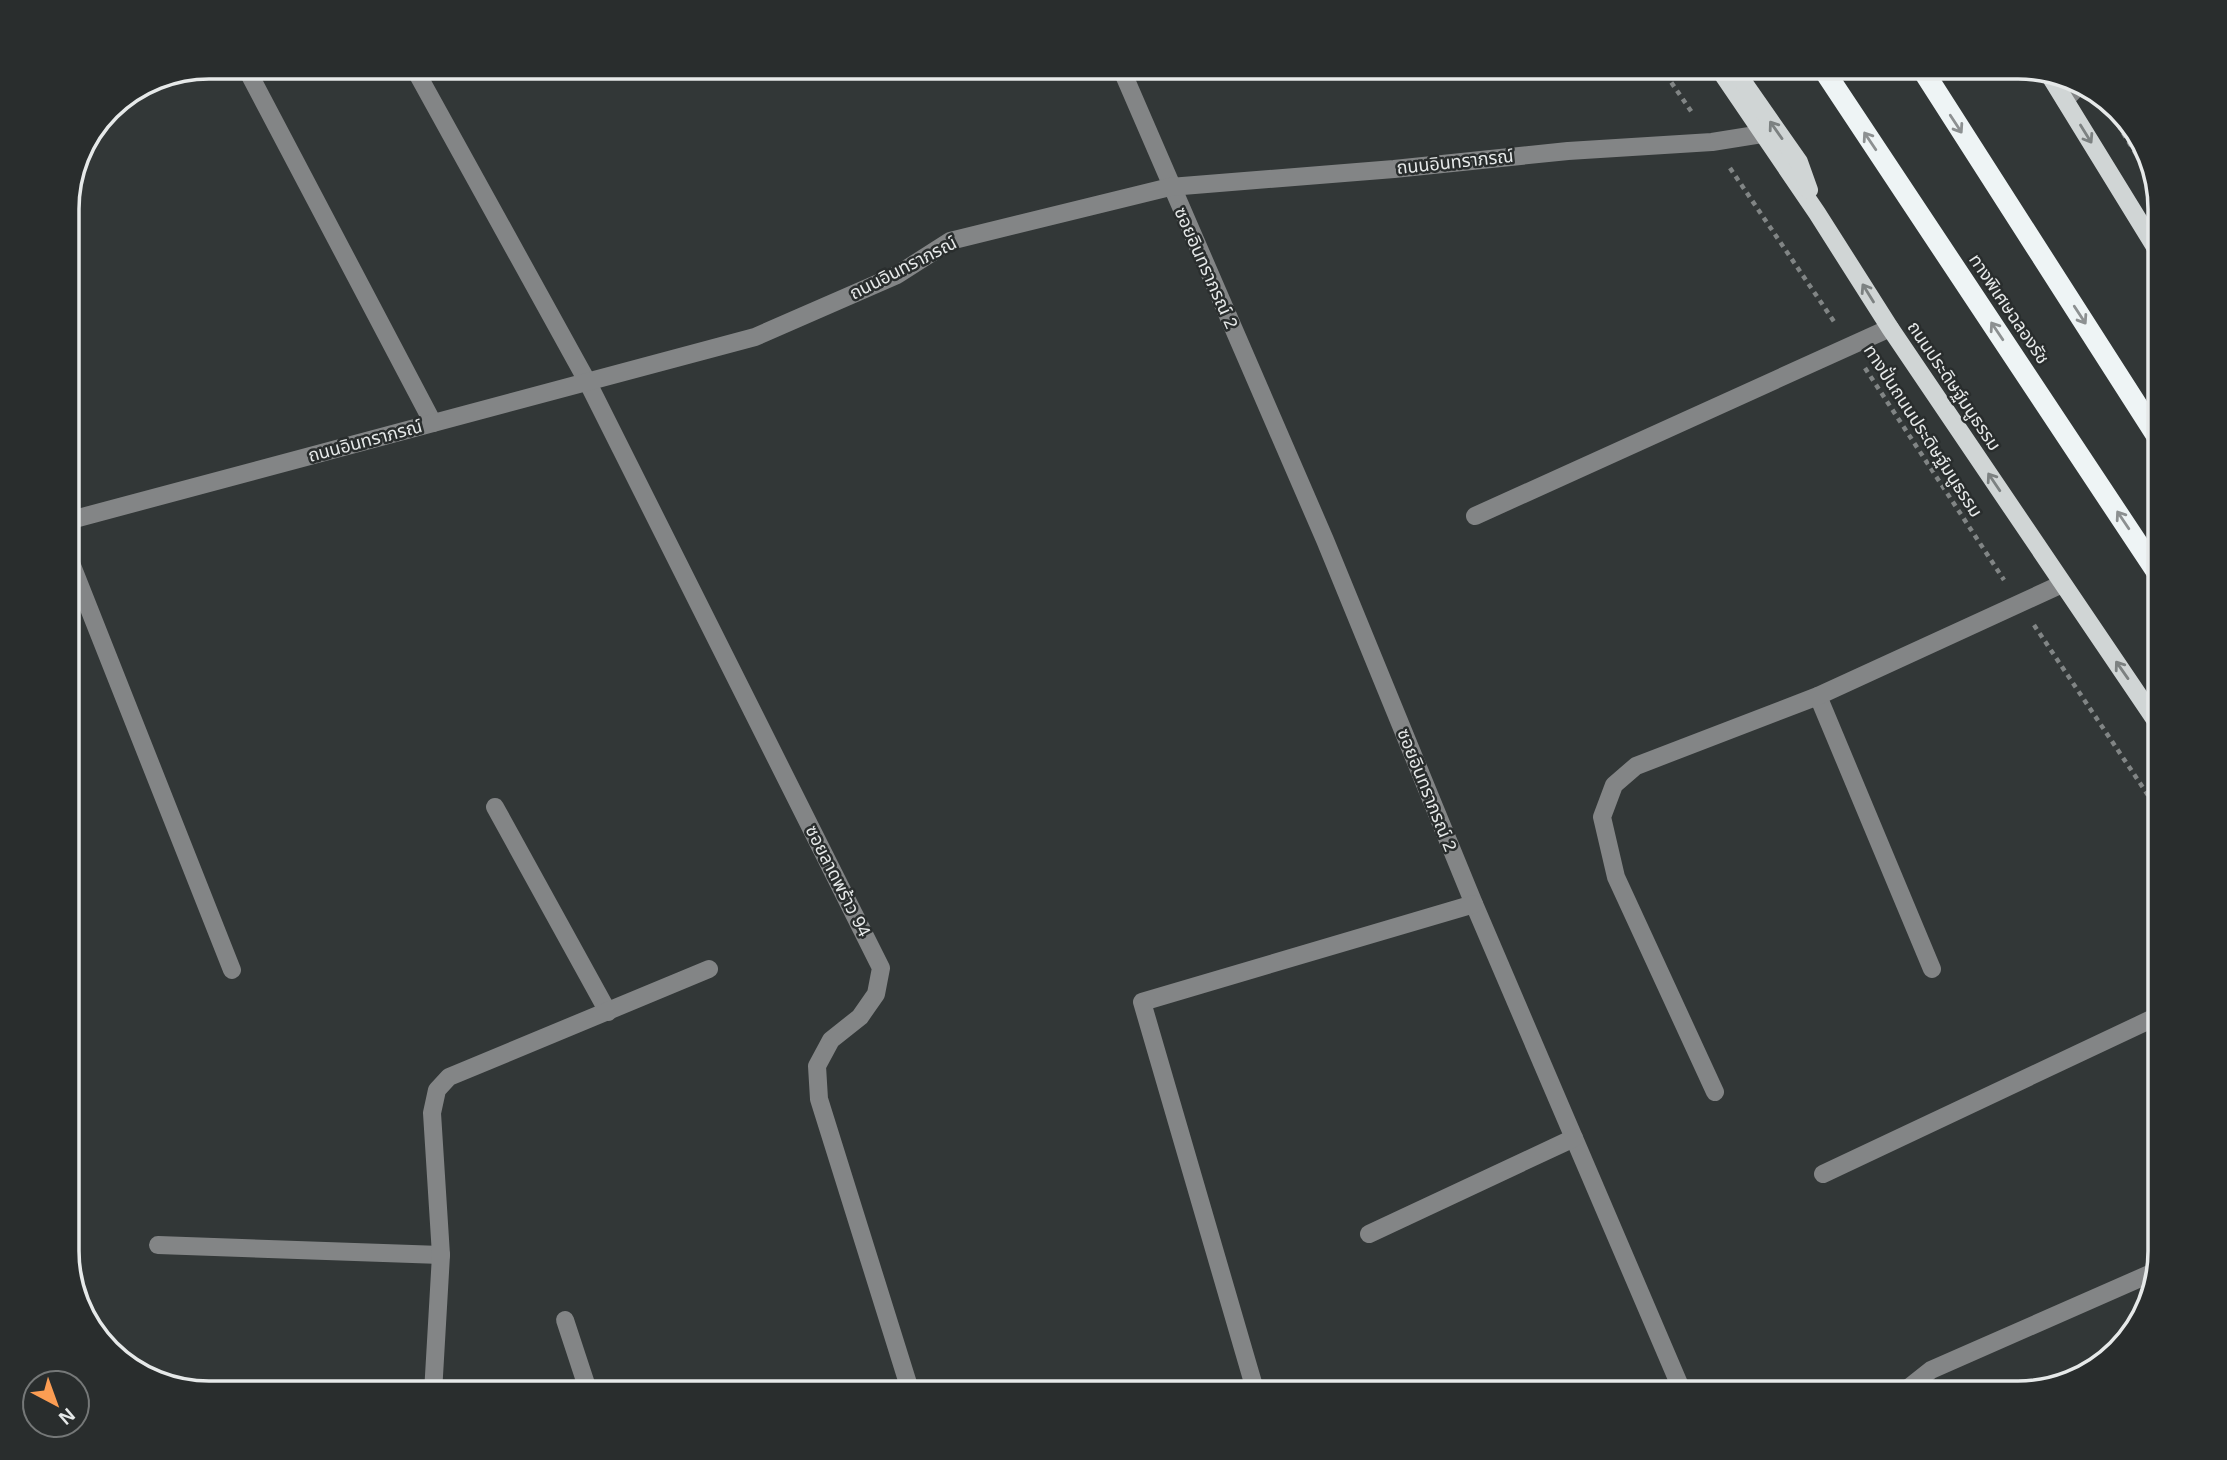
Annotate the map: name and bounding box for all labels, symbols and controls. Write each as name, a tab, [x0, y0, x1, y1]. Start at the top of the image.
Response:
one-way arrow	[1949, 114, 1964, 133]
one-way arrow	[1769, 121, 1783, 140]
one-way arrow	[2080, 124, 2094, 144]
one-way arrow	[1863, 132, 1877, 152]
street label: ถนนอินทราภรณ์	[1396, 146, 1514, 178]
street label: ซอยอินทราภรณ์ 2	[1170, 204, 1242, 332]
street label: ถนนอินทราภรณ์	[846, 232, 960, 304]
street label: ทางพิเศษฉลองรัช	[1965, 250, 2053, 368]
one-way arrow	[1860, 284, 1875, 303]
one-way arrow	[2073, 305, 2087, 325]
street label: ถนนประดิษฐ์มนูธรรม	[1902, 318, 2005, 456]
one-way arrow	[1989, 322, 2004, 341]
street label: ทางปั่นถนนประดิษฐ์มนูธรรม	[1858, 340, 1988, 522]
street label: ถนนอินทราภรณ์	[306, 416, 424, 466]
one-way arrow	[1986, 473, 2000, 493]
one-way arrow	[2115, 511, 2130, 530]
one-way arrow	[2115, 661, 2129, 680]
street label: ซอยอินทราภรณ์ 2	[1393, 726, 1461, 854]
street label: ซอยลาดพร้าว 94	[801, 822, 875, 940]
north arrow	[21, 1369, 91, 1439]
text: N	[55, 1404, 79, 1429]

